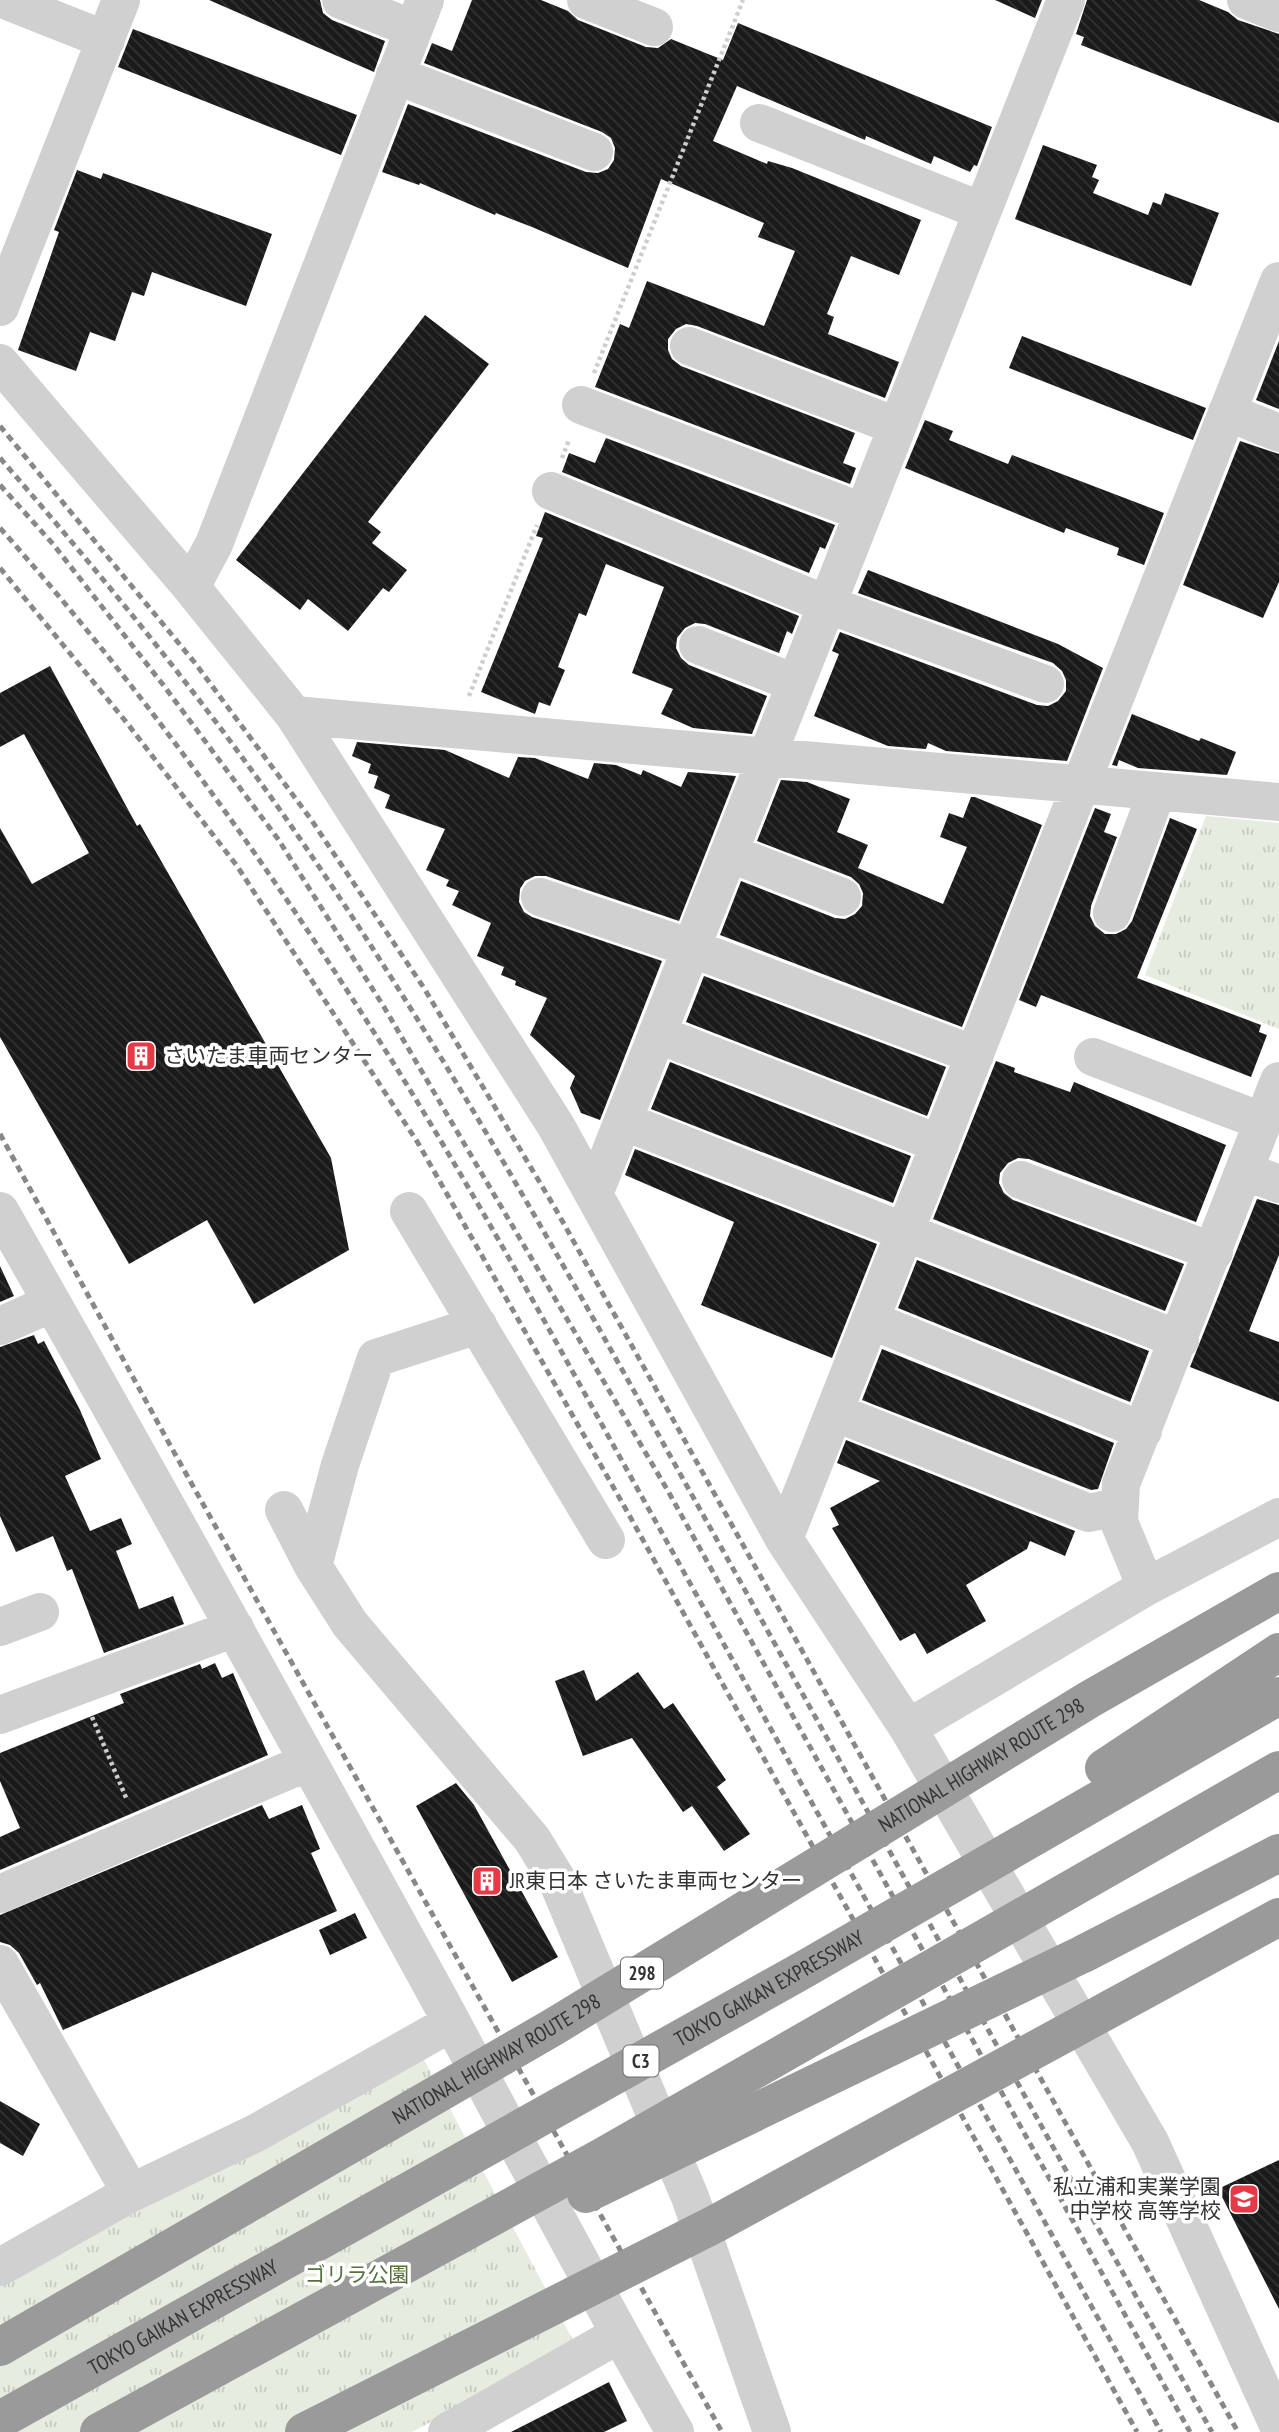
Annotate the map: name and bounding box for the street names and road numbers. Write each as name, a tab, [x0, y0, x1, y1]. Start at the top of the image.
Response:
street label: NATIONAL HIGHWAY ROUTE 298	[873, 1692, 1089, 1838]
street label: TOKYO GAIKAN EXPRESSWAY	[669, 1924, 869, 2052]
road number: 298	[621, 1957, 663, 1988]
street label: NATIONAL HIGHWAY ROUTE 298	[388, 1987, 605, 2130]
road number: C3	[624, 2046, 658, 2076]
street label: TOKYO GAIKAN EXPRESSWAY	[83, 2253, 283, 2381]

